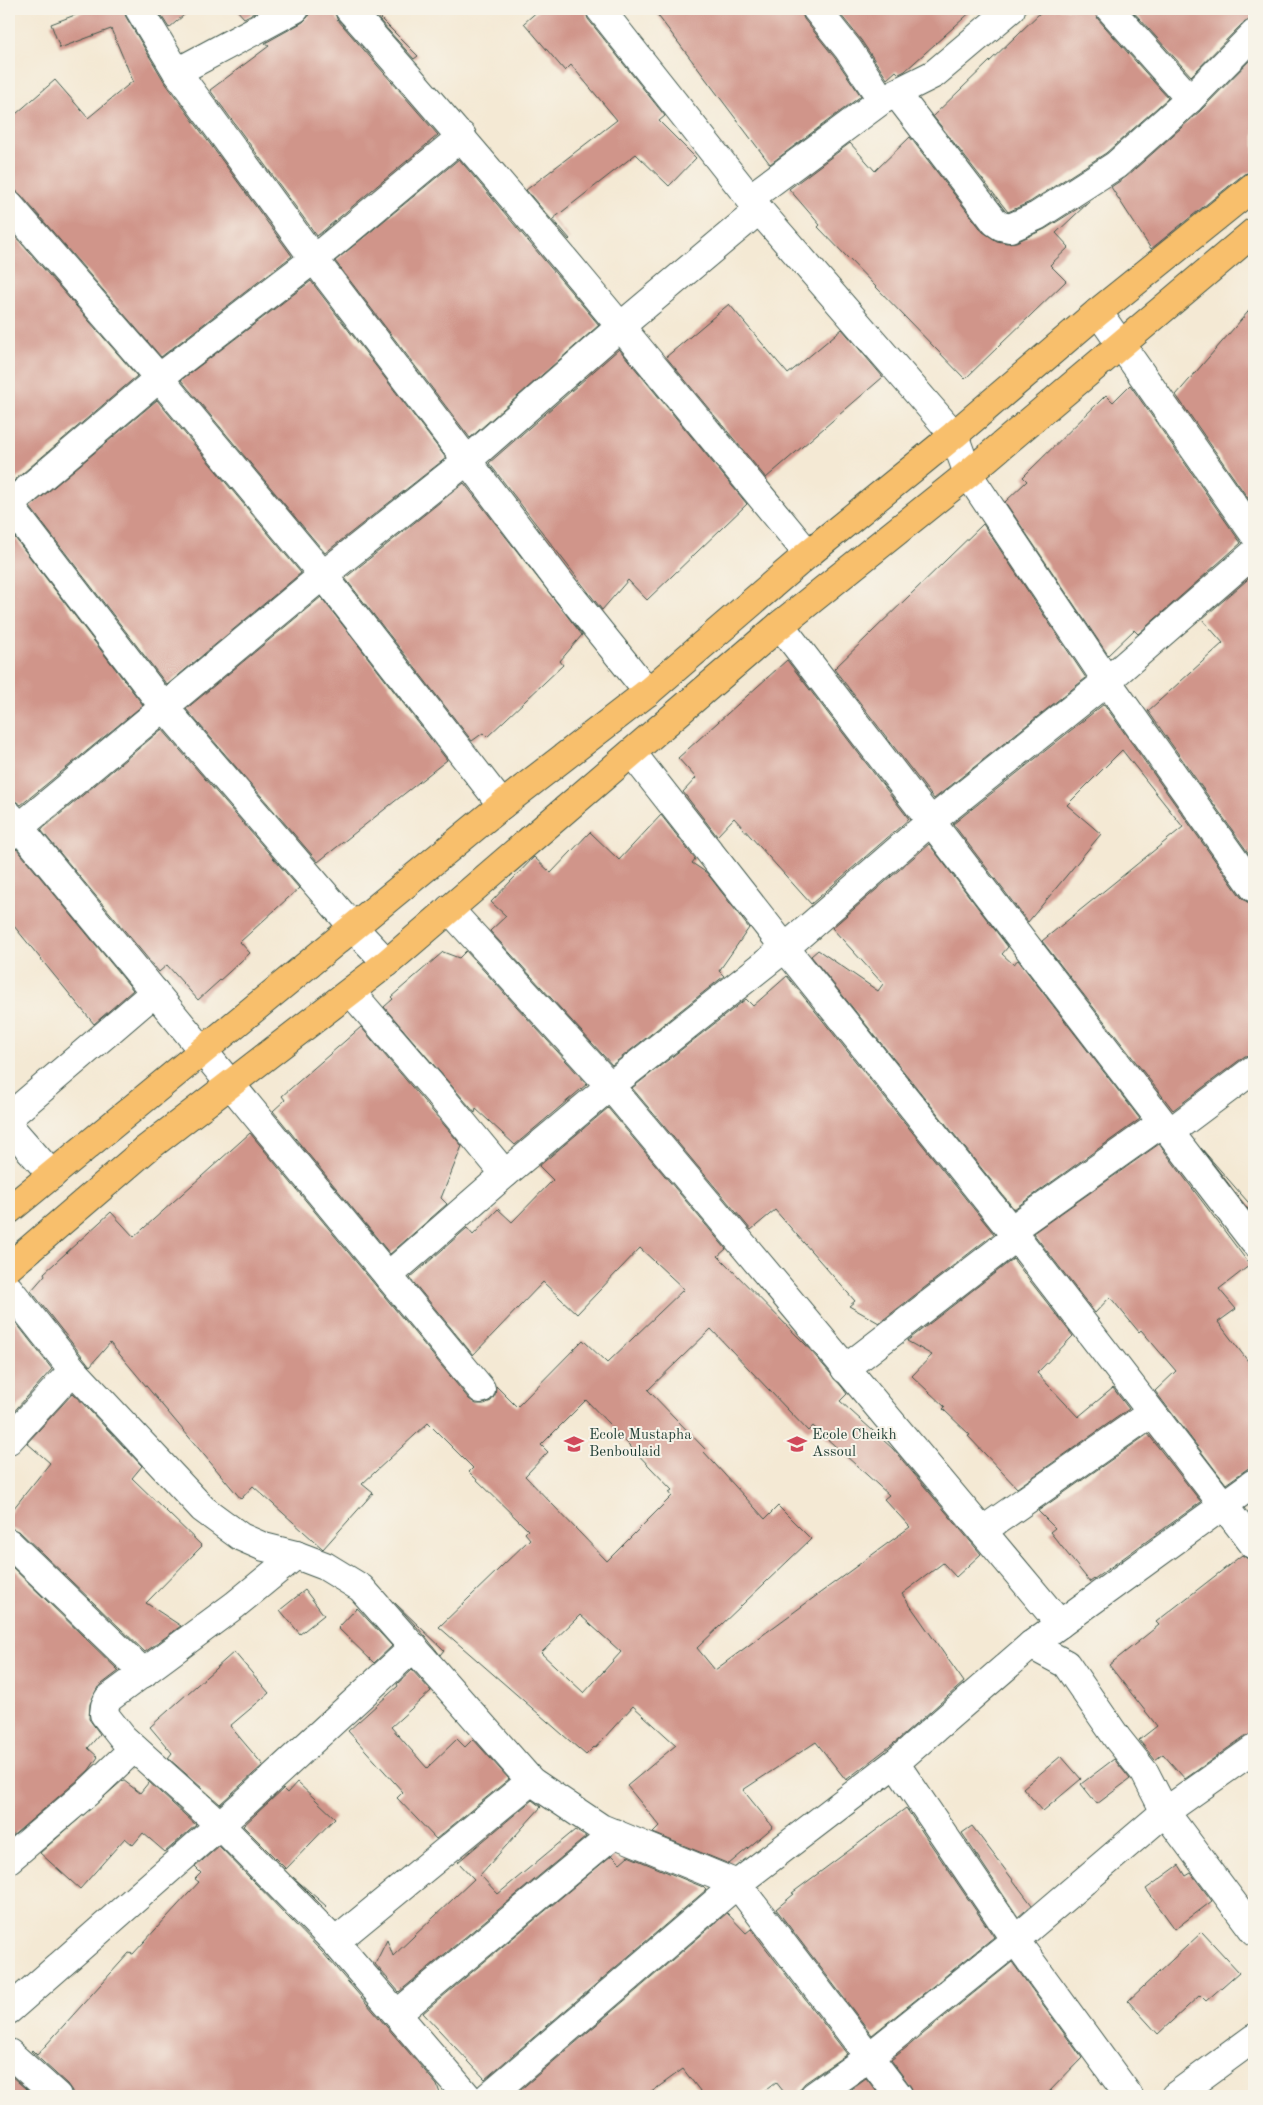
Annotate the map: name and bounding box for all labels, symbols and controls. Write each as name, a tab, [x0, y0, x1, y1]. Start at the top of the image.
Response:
place label: Ecole Mustapha Benboulaid	[589, 1428, 692, 1460]
place label: Ecole Cheikh Assoul	[812, 1428, 897, 1460]
school or university icon: Ecole Mustapha Benboulaid	[563, 1433, 585, 1455]
school or university icon: Ecole Cheikh Assoul	[786, 1433, 808, 1455]

